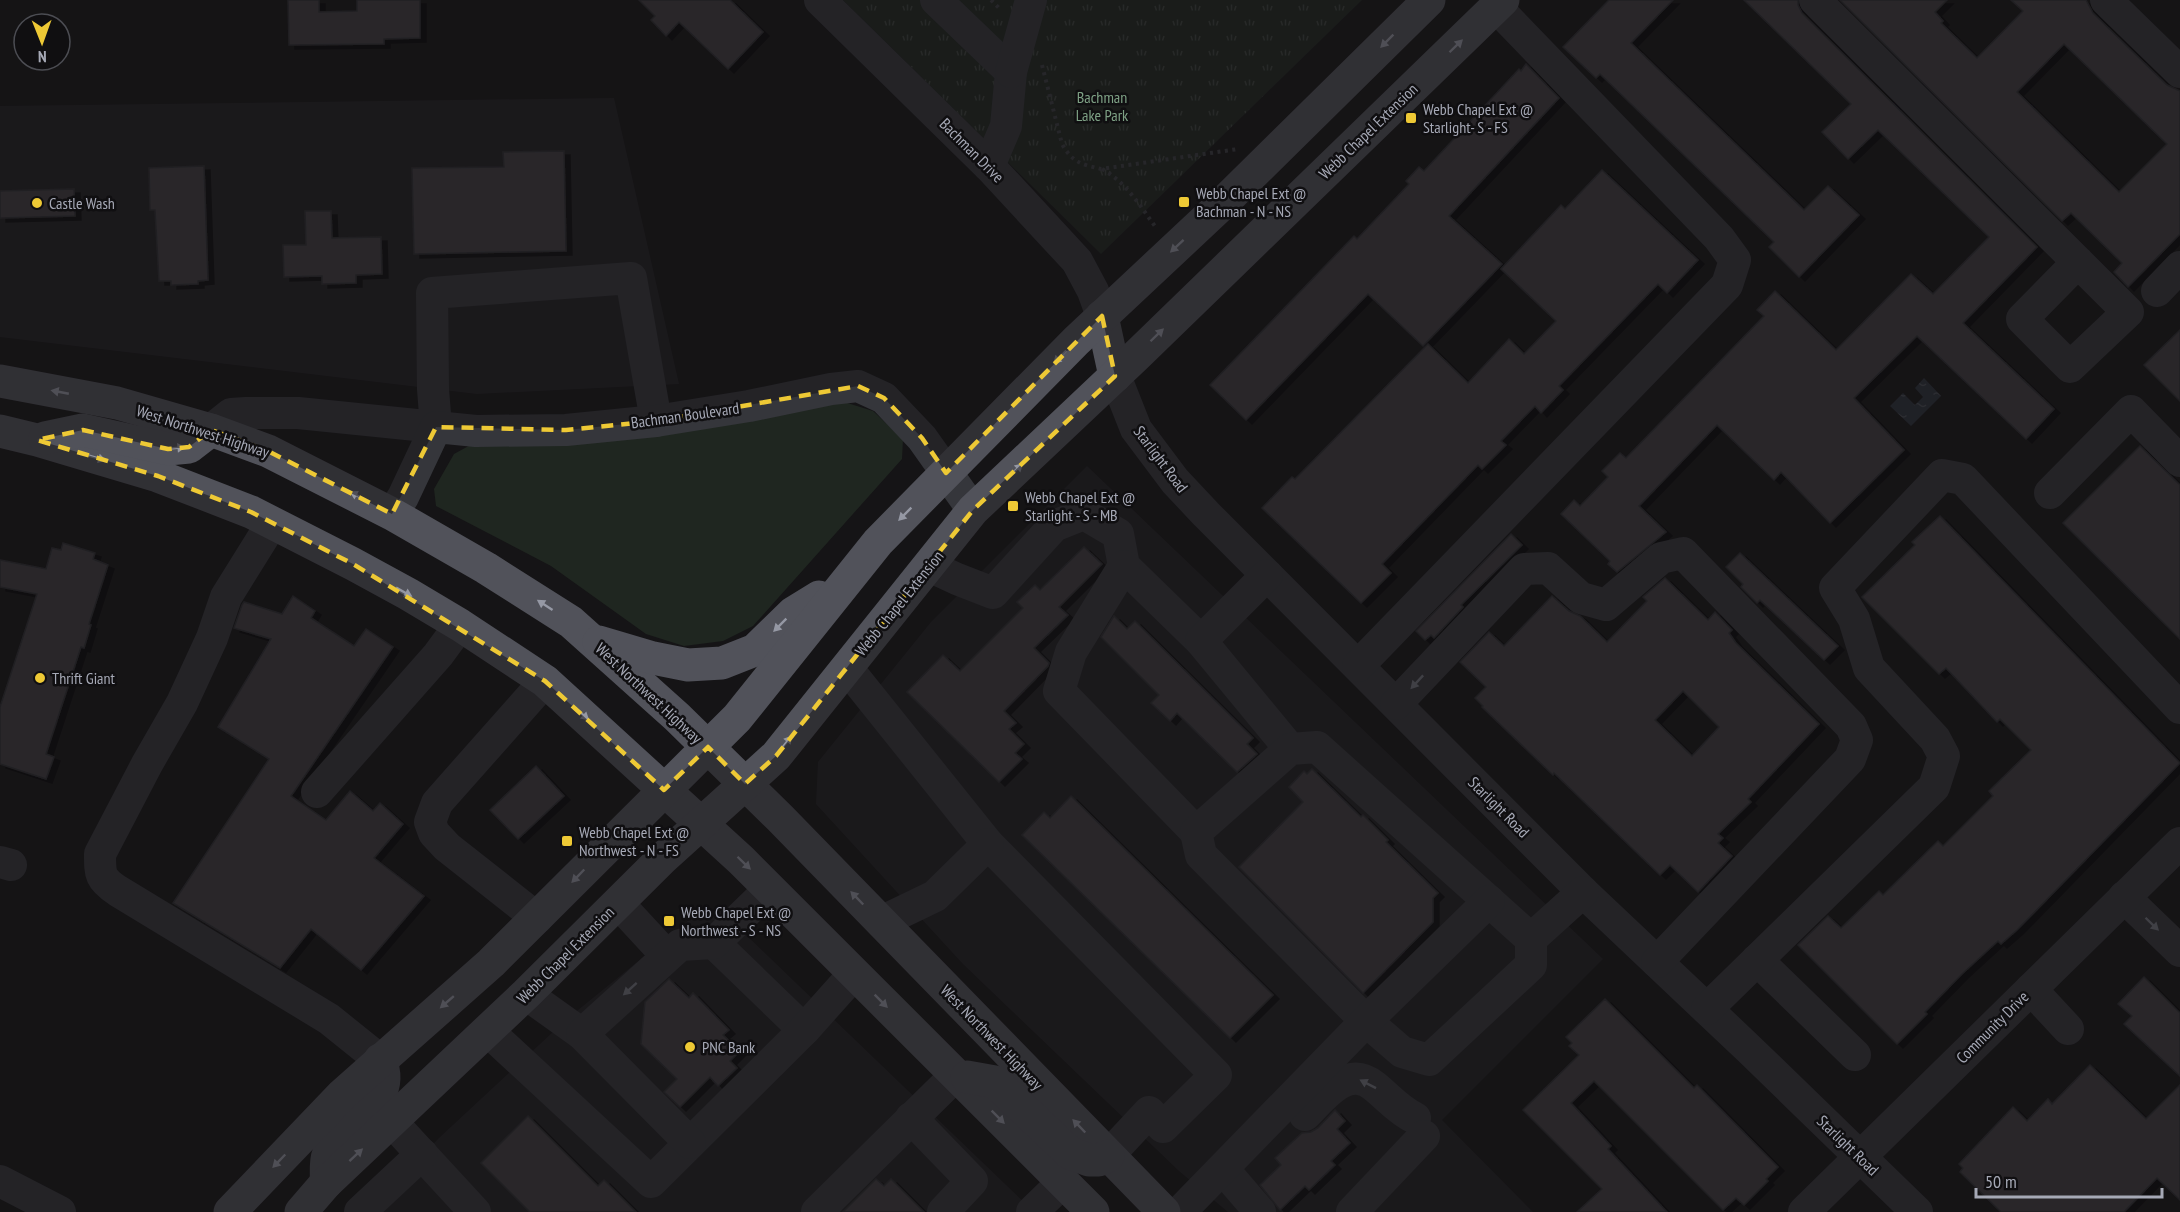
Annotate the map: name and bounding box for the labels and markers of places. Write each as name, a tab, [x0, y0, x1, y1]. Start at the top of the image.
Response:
place label: Webb Chapel Ext @ Starlight- S - FS	[1423, 99, 1533, 137]
marker: Webb Chapel Ext @ Starlight- S - FS	[1404, 111, 1418, 125]
place label: Webb Chapel Ext @ Bachman - N - NS	[1196, 183, 1306, 221]
place label: Castle Wash	[49, 193, 115, 213]
marker: Webb Chapel Ext @ Bachman - N - NS	[1177, 195, 1191, 209]
marker: Castle Wash	[30, 196, 44, 210]
place label: Webb Chapel Ext @ Starlight - S - MB	[1025, 487, 1135, 525]
marker: Webb Chapel Ext @ Starlight - S - MB	[1006, 499, 1020, 513]
place label: Thrift Giant	[52, 668, 116, 688]
marker: Thrift Giant	[33, 671, 47, 685]
place label: Webb Chapel Ext @ Northwest - N - FS	[579, 822, 689, 860]
marker: Webb Chapel Ext @ Northwest - N - FS	[560, 834, 574, 848]
place label: Webb Chapel Ext @ Northwest - S - NS	[681, 902, 791, 940]
marker: Webb Chapel Ext @ Northwest - S - NS	[662, 914, 676, 928]
place label: PNC Bank	[702, 1037, 756, 1057]
marker: PNC Bank	[683, 1040, 697, 1054]

